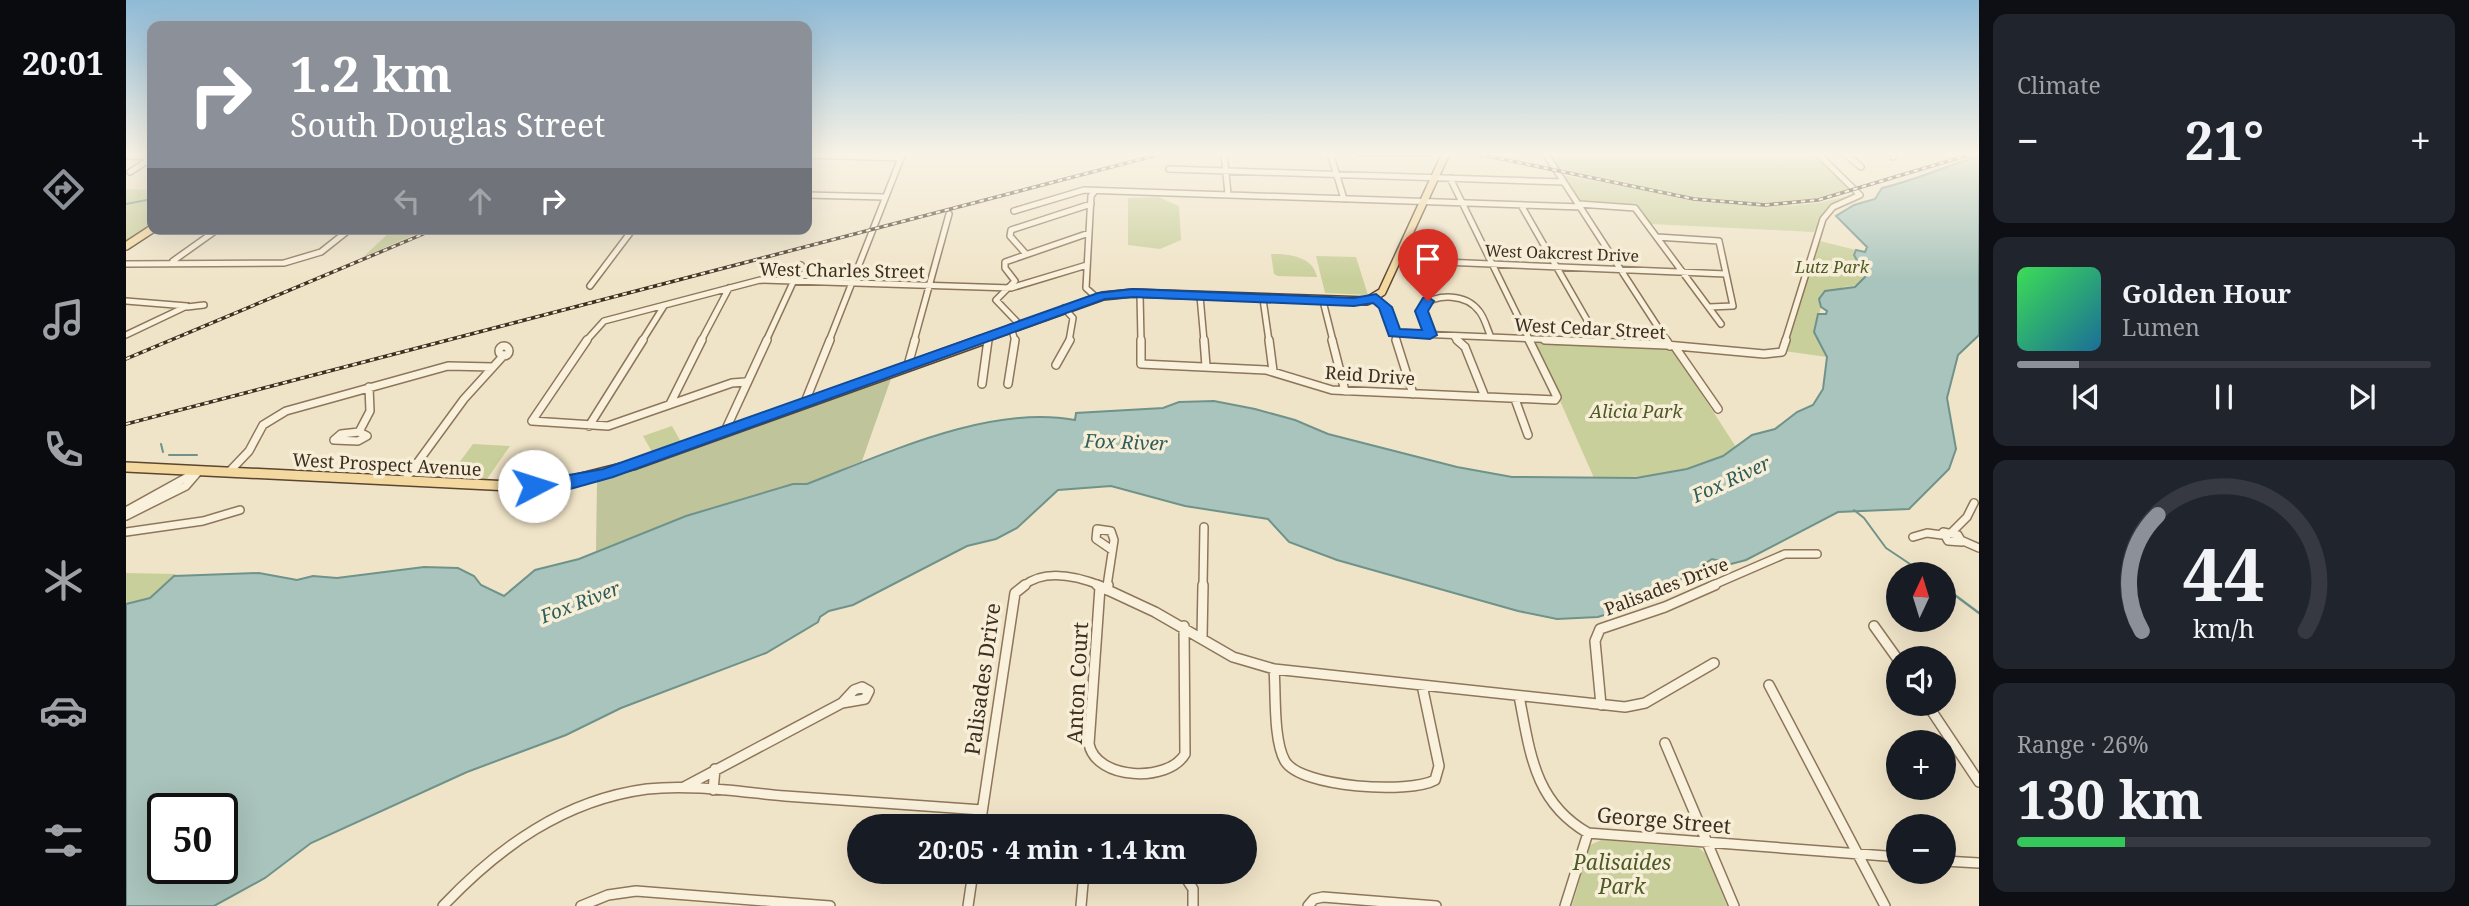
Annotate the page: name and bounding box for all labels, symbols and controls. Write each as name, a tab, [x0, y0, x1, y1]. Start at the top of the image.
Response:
text: 1.2 km	[290, 40, 452, 106]
text: 20:01	[22, 41, 104, 84]
icon: right	[175, 49, 266, 140]
text: Climate	[2017, 69, 2101, 101]
text: South Douglas Street	[290, 103, 605, 146]
text: 21°	[2185, 104, 2264, 175]
text: −	[2017, 114, 2039, 166]
text: +	[2410, 114, 2431, 166]
icon: directions	[39, 165, 88, 214]
icon: left	[388, 182, 426, 220]
icon: ahead	[461, 182, 499, 220]
icon: right	[534, 182, 572, 220]
pin	[1398, 229, 1458, 301]
street label: West Oakcrest Drive	[1484, 239, 1640, 267]
icon: arrive	[1409, 240, 1447, 278]
park label: Lutz Park	[1794, 256, 1870, 278]
street label: West Charles Street	[759, 257, 925, 283]
text: Golden Hour	[2122, 275, 2291, 311]
icon: music	[39, 295, 88, 344]
text: Lumen	[2122, 311, 2200, 343]
street label: West Cedar Street	[1514, 312, 1666, 344]
street label: Reid Drive	[1324, 360, 1416, 390]
icon: previous	[2067, 378, 2105, 416]
icon: pause	[2205, 378, 2243, 416]
icon: next	[2343, 378, 2381, 416]
park label: Alicia Park	[1587, 399, 1683, 423]
icon: phone	[39, 425, 88, 474]
water label: Fox River	[1083, 428, 1168, 456]
street label: West Prospect Avenue	[292, 447, 482, 481]
position arrow	[497, 449, 571, 523]
water label: Fox River	[1687, 450, 1774, 509]
text: 44	[2183, 523, 2265, 622]
street label: Palisades Drive	[1600, 551, 1732, 621]
icon: climate	[39, 556, 88, 605]
north arrow	[1886, 562, 1956, 632]
map controls	[1886, 562, 1956, 884]
water label: Fox River	[535, 575, 624, 629]
street label: Palisades Drive	[957, 601, 1007, 757]
text: km/h	[2193, 610, 2255, 644]
street label: Anton Court	[1060, 621, 1094, 745]
button: sound	[1886, 646, 1956, 716]
icon: car	[39, 686, 88, 735]
text: Range · 26%	[2017, 728, 2149, 760]
button: +	[1886, 730, 1956, 800]
text: 130 km	[2017, 763, 2203, 834]
speed limit sign: 50	[147, 793, 238, 884]
street label: George Street	[1596, 800, 1732, 840]
button: −	[1886, 814, 1956, 884]
icon: filters	[39, 816, 88, 865]
text: 20:05 · 4 min · 1.4 km	[918, 831, 1186, 867]
park label: Palisaides Park	[1572, 848, 1671, 900]

